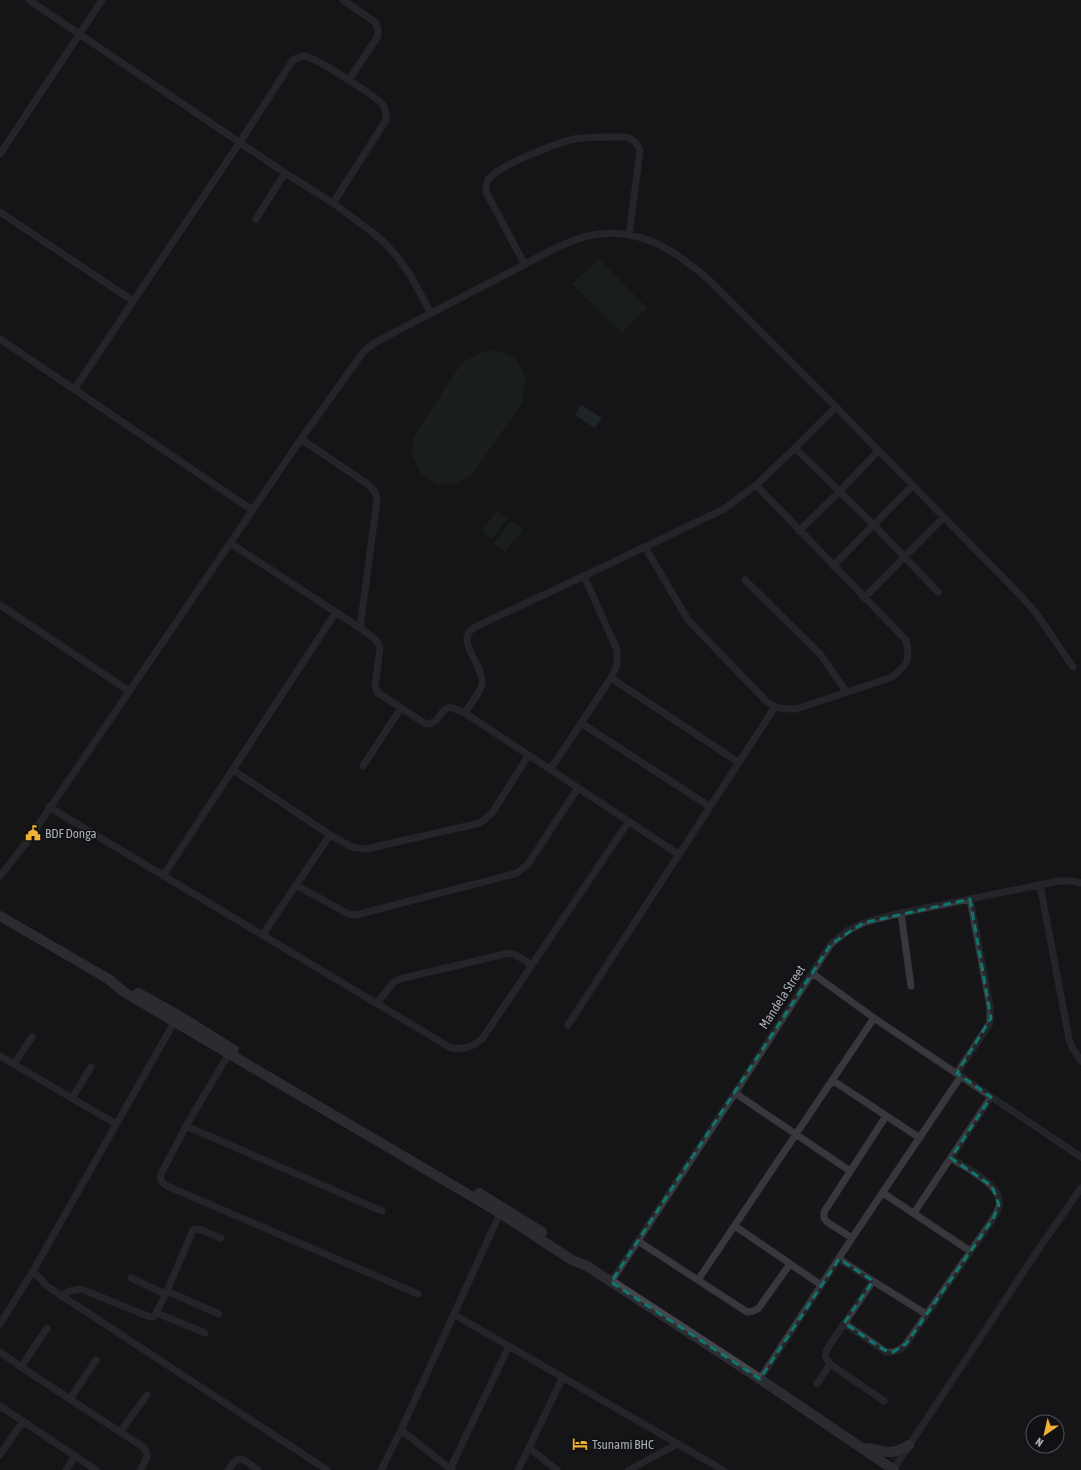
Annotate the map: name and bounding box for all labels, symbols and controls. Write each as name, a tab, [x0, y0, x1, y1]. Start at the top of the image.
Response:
public building icon: BDF Donga	[24, 824, 42, 842]
place label: BDF Donga	[45, 826, 97, 841]
street label: Mandela Street	[756, 962, 808, 1032]
north arrow	[1025, 1414, 1065, 1454]
hotel icon: Tsunami BHC	[571, 1435, 589, 1453]
text: N	[1033, 1435, 1045, 1449]
place label: Tsunami BHC	[592, 1437, 654, 1452]

